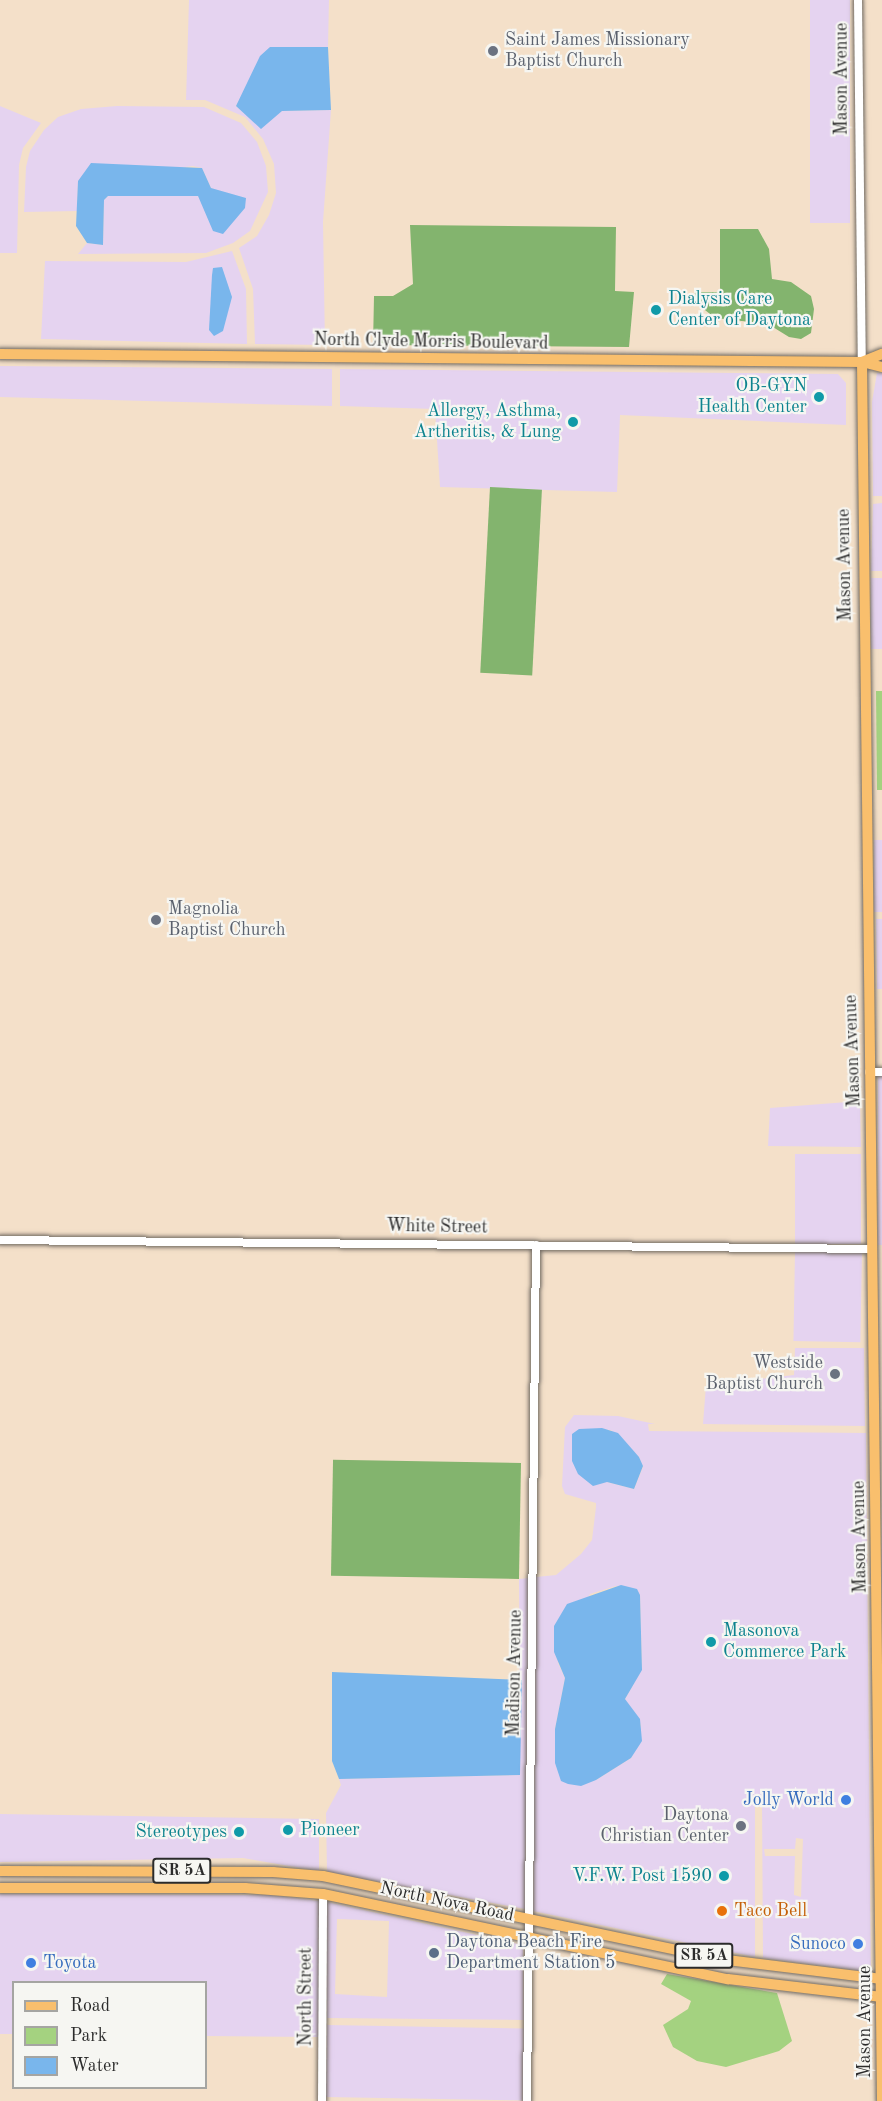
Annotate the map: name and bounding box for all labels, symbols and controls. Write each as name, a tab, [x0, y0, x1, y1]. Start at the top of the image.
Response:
street label: Mason Avenue	[831, 23, 853, 135]
place label: Saint James Missionary Baptist Church	[505, 30, 690, 72]
marker: Saint James Missionary Baptist Church	[486, 44, 500, 58]
place label: Dialysis Care Center of Daytona	[668, 289, 811, 332]
marker: Dialysis Care Center of Daytona	[649, 303, 663, 317]
street label: North Clyde Morris Boulevard	[313, 329, 549, 355]
place label: OB-GYN Health Center	[698, 376, 807, 418]
marker: OB-GYN Health Center	[812, 390, 826, 404]
place label: Allergy, Asthma, Artheritis, & Lung	[414, 401, 561, 444]
marker: Allergy, Asthma, Artheritis, & Lung	[566, 415, 580, 429]
street label: Mason Avenue	[833, 508, 857, 622]
place label: Magnolia Baptist Church	[168, 899, 285, 942]
marker: Magnolia Baptist Church	[149, 913, 163, 927]
street label: Mason Avenue	[840, 994, 866, 1108]
street label: White Street	[386, 1215, 488, 1239]
place label: Westside Baptist Church	[706, 1353, 823, 1396]
marker: Westside Baptist Church	[828, 1367, 842, 1381]
street label: Mason Avenue	[848, 1480, 872, 1594]
street label: Madison Avenue	[503, 1609, 527, 1737]
place label: Masonova Commerce Park	[723, 1621, 846, 1664]
marker: Masonova Commerce Park	[704, 1635, 718, 1649]
place label: Jolly World	[743, 1789, 834, 1811]
marker: Jolly World	[839, 1793, 853, 1807]
place label: Daytona Christian Center	[600, 1805, 729, 1848]
place label: Pioneer	[300, 1819, 360, 1841]
marker: Daytona Christian Center	[734, 1819, 748, 1833]
place label: Stereotypes	[135, 1821, 227, 1843]
marker: Pioneer	[281, 1823, 295, 1837]
marker: Stereotypes	[232, 1825, 246, 1839]
road number: SR 5A	[152, 1858, 212, 1884]
place label: V.F.W. Post 1590	[572, 1865, 712, 1887]
marker: V.F.W. Post 1590	[717, 1869, 731, 1883]
street label: North Nova Road	[378, 1877, 516, 1927]
place label: Taco Bell	[734, 1900, 807, 1922]
marker: Taco Bell	[715, 1904, 729, 1918]
place label: Daytona Beach Fire Department Station 5	[446, 1932, 615, 1974]
place label: Sunoco	[790, 1933, 846, 1955]
marker: Sunoco	[851, 1937, 865, 1951]
road number: SR 5A	[674, 1943, 734, 1969]
marker: Daytona Beach Fire Department Station 5	[427, 1946, 441, 1960]
street label: North Street	[295, 1948, 317, 2046]
place label: Toyota	[43, 1952, 96, 1974]
marker: Toyota	[24, 1956, 38, 1970]
street label: Mason Avenue	[854, 1966, 876, 2078]
legend	[12, 1981, 207, 2089]
text: Road	[70, 1997, 110, 2015]
text: Park	[70, 2027, 107, 2045]
text: Water	[70, 2057, 119, 2075]

